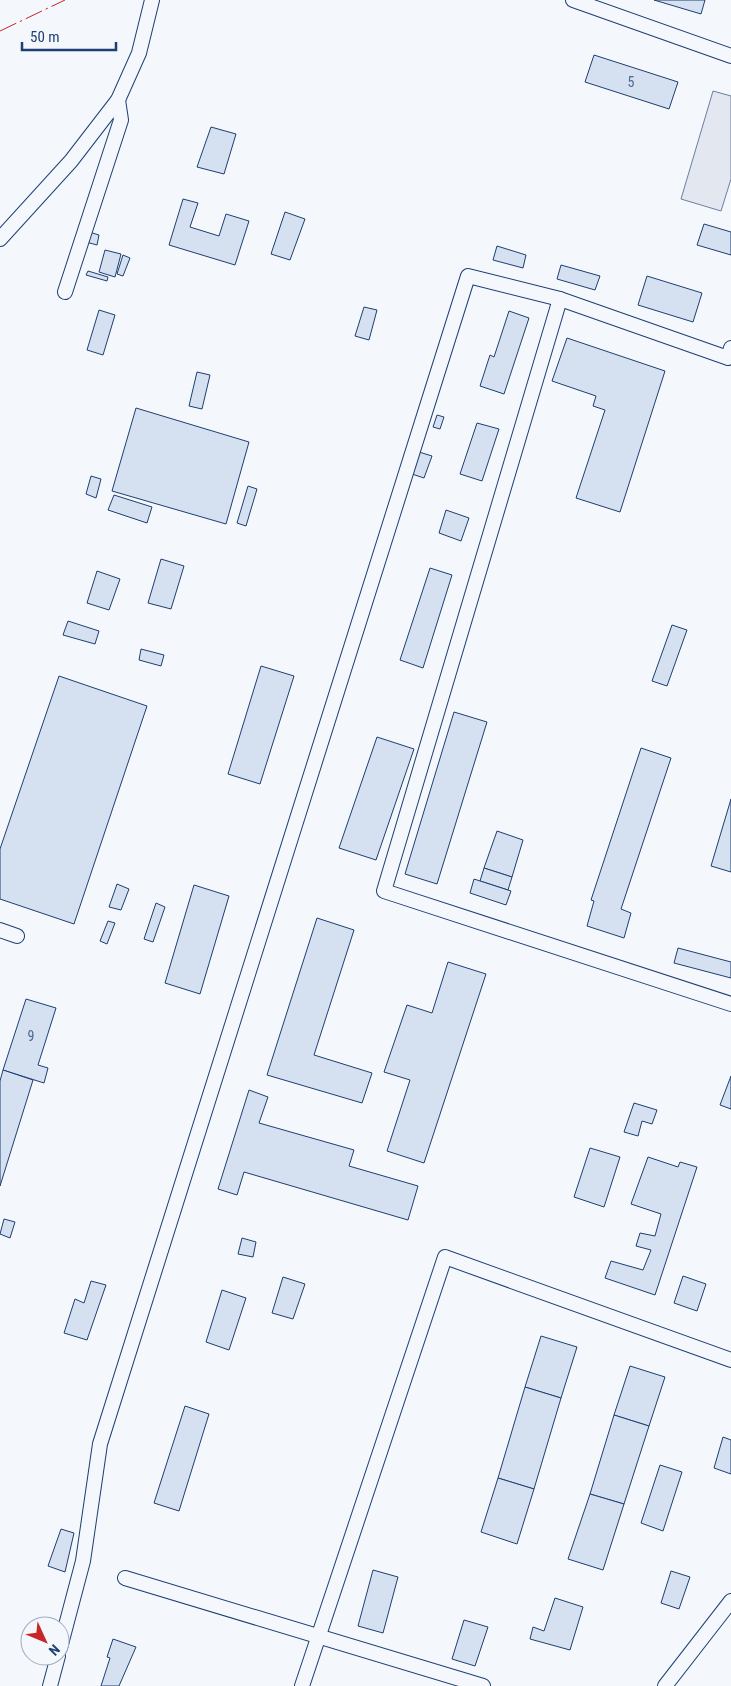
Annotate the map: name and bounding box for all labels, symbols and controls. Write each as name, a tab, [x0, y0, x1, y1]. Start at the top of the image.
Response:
scale bar	[22, 20, 116, 52]
text: 50 m	[30, 28, 60, 46]
house number: 5	[628, 74, 635, 90]
house number: 9	[28, 1028, 34, 1044]
north arrow	[20, 1616, 70, 1666]
text: N	[46, 1641, 63, 1659]

